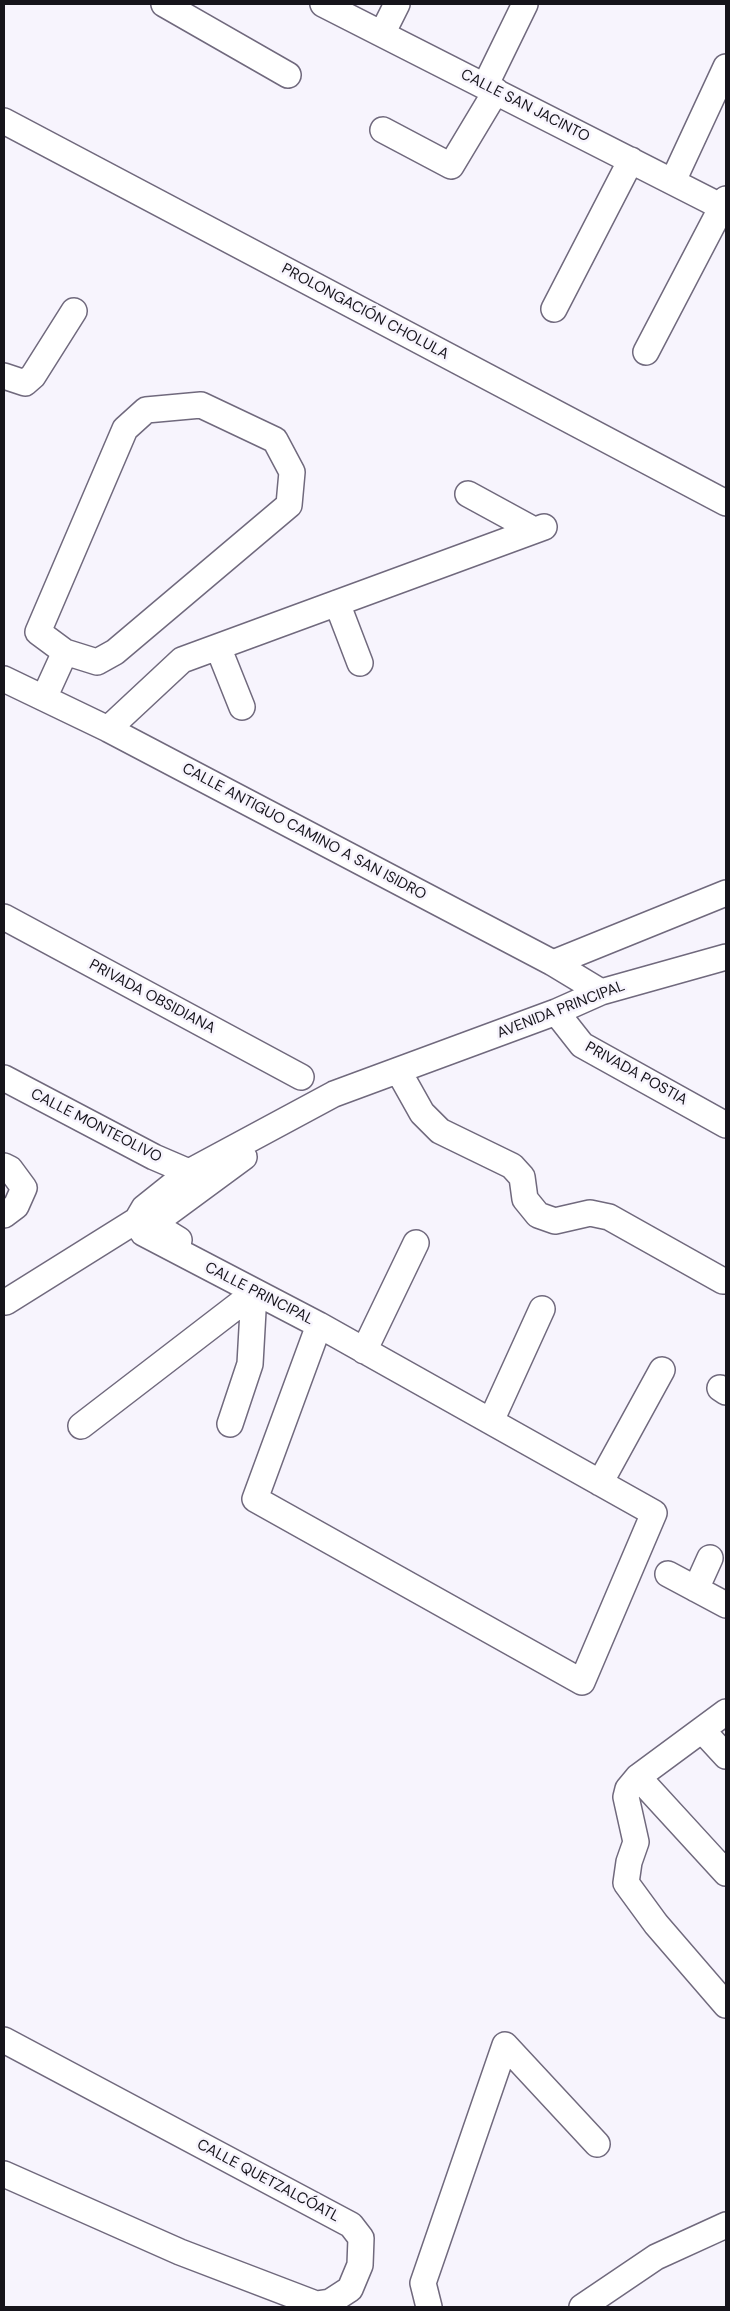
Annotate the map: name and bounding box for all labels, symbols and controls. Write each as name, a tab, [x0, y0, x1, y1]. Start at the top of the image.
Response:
street label: CALLE SAN JACINTO	[458, 66, 592, 146]
street label: PROLONGACIÓN CHOLULA	[278, 260, 452, 364]
street label: CALLE ANTIGUO CAMINO A SAN ISIDRO	[179, 760, 429, 904]
street label: PRIVADA OBSIDIANA	[86, 956, 218, 1038]
street label: AVENIDA PRINCIPAL	[495, 977, 627, 1043]
street label: PRIVADA POSTIA	[582, 1039, 690, 1109]
street label: CALLE MONTEOLIVO	[28, 1085, 164, 1167]
street label: CALLE PRINCIPAL	[202, 1259, 316, 1329]
street label: CALLE QUETZALCÓATL	[194, 2136, 342, 2226]

